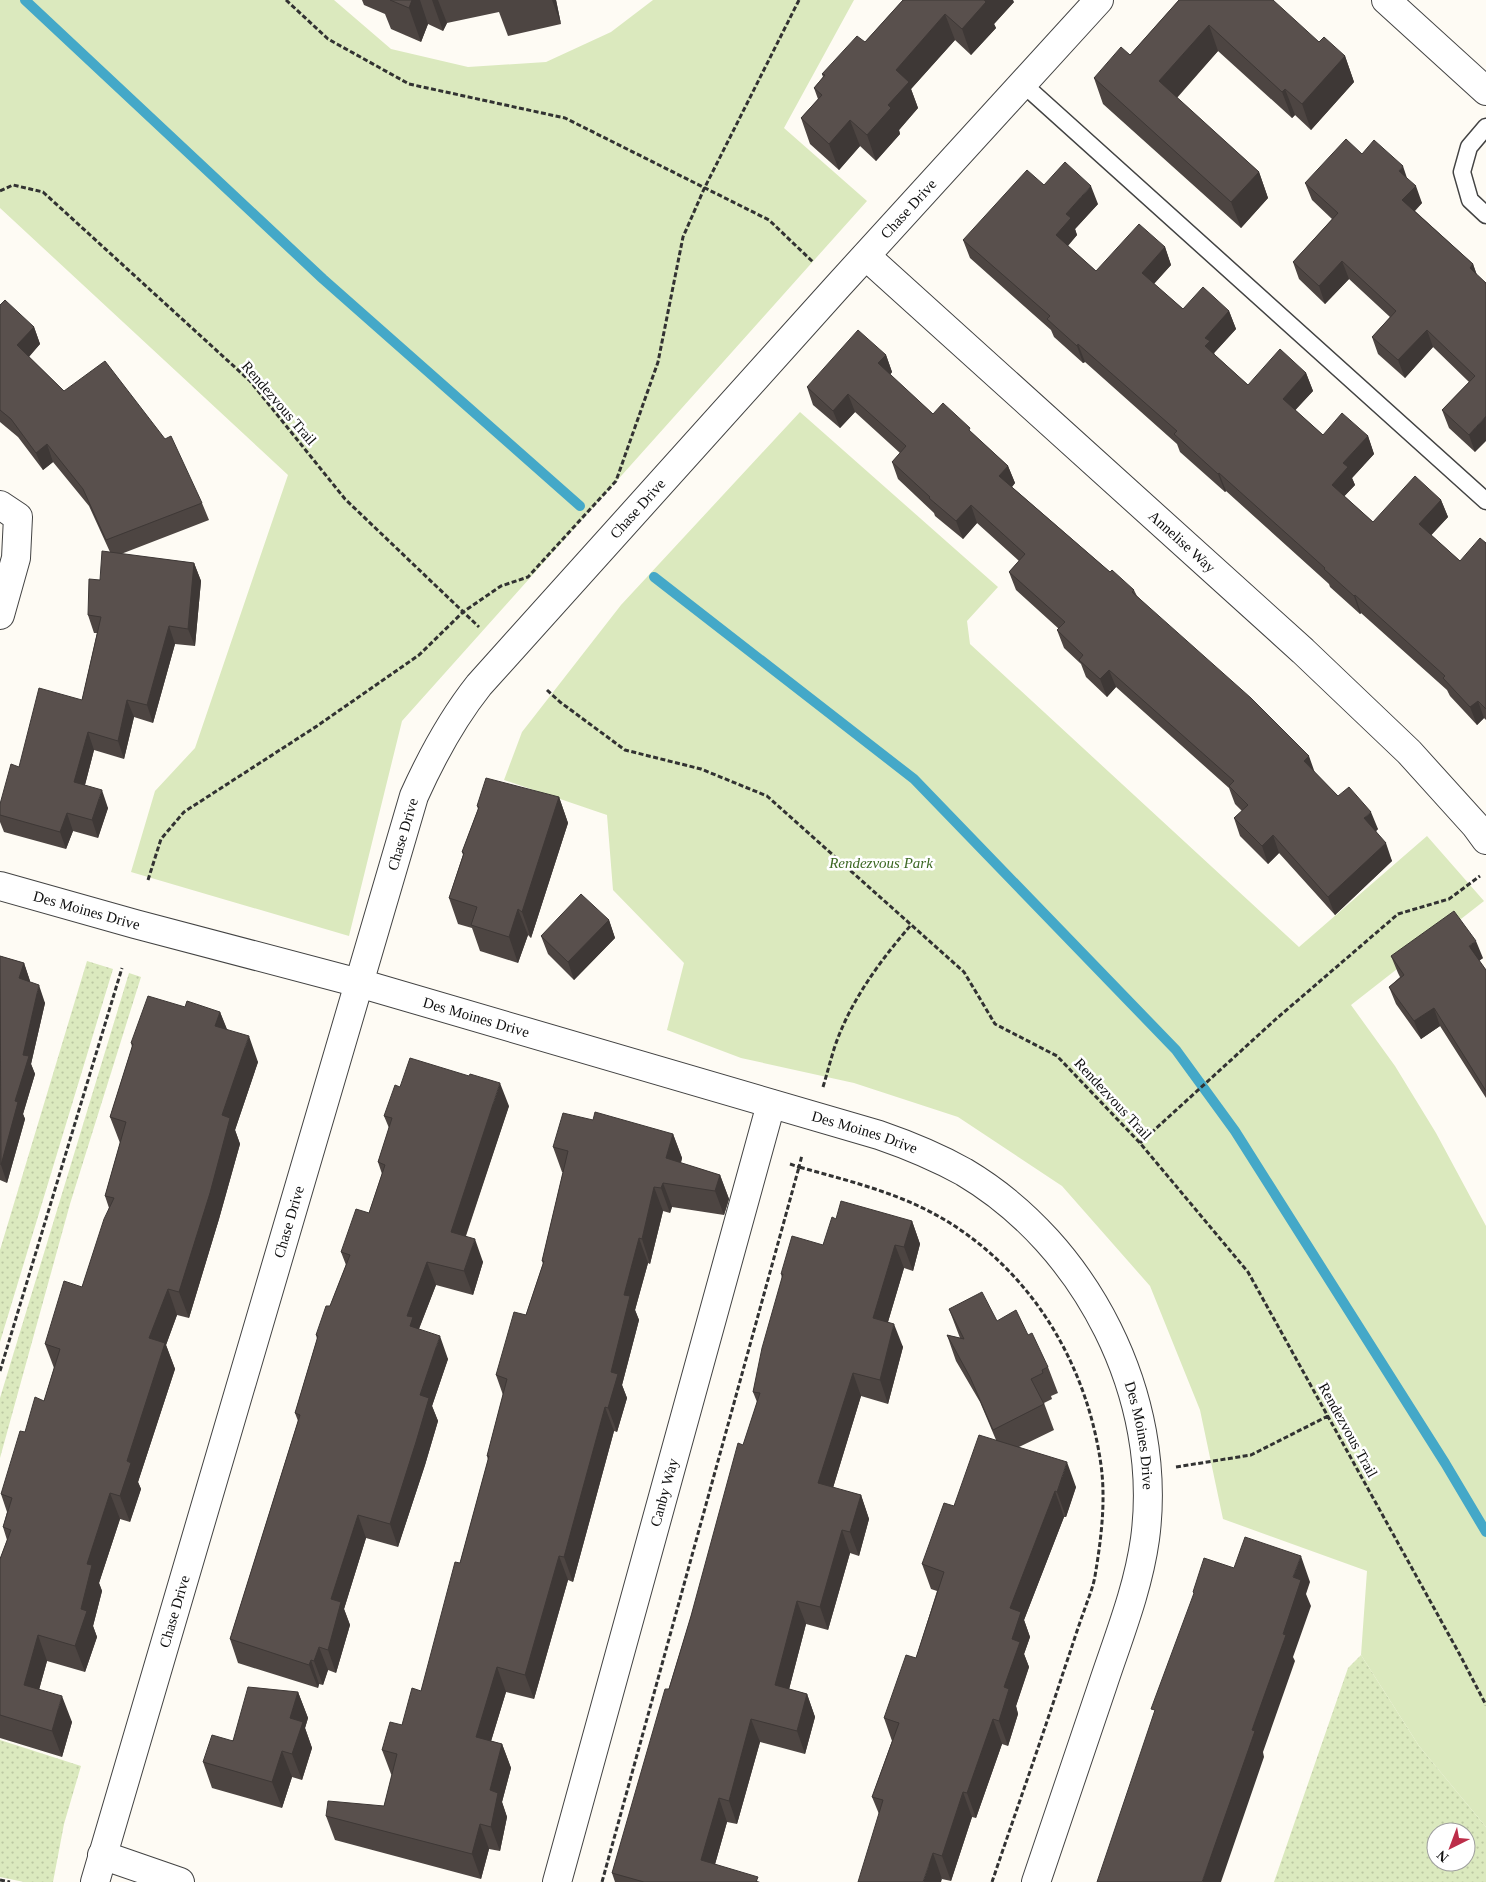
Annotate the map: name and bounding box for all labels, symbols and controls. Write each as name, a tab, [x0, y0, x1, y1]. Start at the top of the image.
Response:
street label: Chase Drive	[877, 176, 940, 242]
street label: Rendezvous Trail	[238, 358, 320, 448]
street label: Chase Drive	[607, 475, 669, 542]
street label: Annelise Way	[1146, 508, 1219, 576]
street label: Chase Drive	[385, 796, 421, 872]
park label: Rendezvous Park	[828, 855, 933, 871]
street label: Des Moines Drive	[31, 888, 142, 933]
street label: Des Moines Drive	[421, 994, 532, 1040]
street label: Rendezvous Trail	[1071, 1055, 1155, 1143]
street label: Des Moines Drive	[810, 1108, 920, 1157]
street label: Chase Drive	[271, 1184, 307, 1260]
street label: Des Moines Drive	[1122, 1379, 1156, 1490]
street label: Rendezvous Trail	[1315, 1380, 1381, 1480]
street label: Canby Way	[647, 1456, 681, 1528]
street label: Chase Drive	[156, 1573, 193, 1649]
north arrow	[1426, 1822, 1476, 1872]
text: N	[1434, 1847, 1451, 1865]

